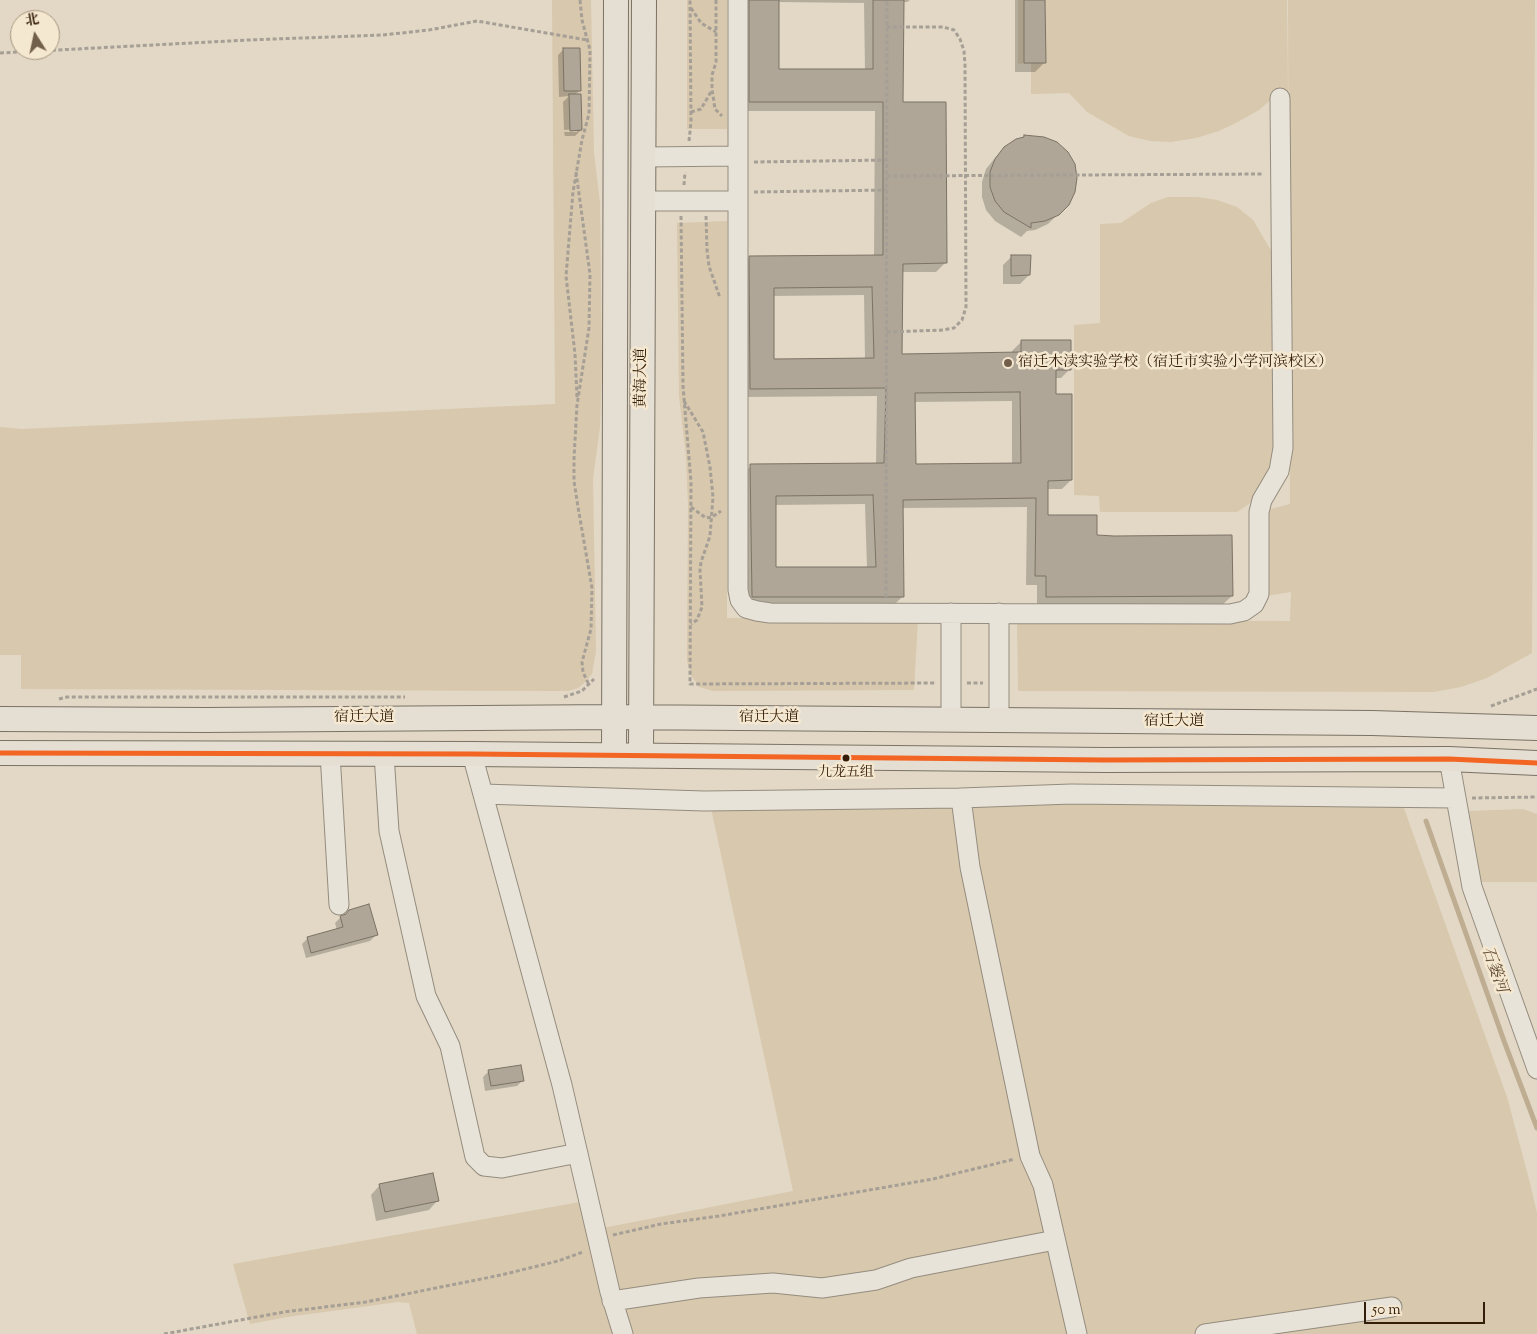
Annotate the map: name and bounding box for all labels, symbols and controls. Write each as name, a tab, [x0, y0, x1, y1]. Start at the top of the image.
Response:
north arrow	[10, 10, 60, 60]
text: 北	[24, 10, 41, 32]
street label: 黄海大道	[633, 348, 651, 408]
place label: 宿迁木渎实验学校（宿迁市实验小学河滨校区）	[1018, 354, 1333, 372]
marker: 宿迁木渎实验学校（宿迁市实验小学河滨校区）	[1002, 357, 1014, 369]
street label: 宿迁大道	[334, 709, 394, 727]
street label: 宿迁大道	[739, 709, 799, 727]
street label: 宿迁大道	[1144, 713, 1204, 731]
marker: 九龙五组	[841, 753, 851, 763]
place label: 九龙五组	[818, 766, 874, 782]
water label: 石篓河	[1476, 944, 1510, 996]
scale bar	[1367, 1292, 1488, 1324]
text: 50 m	[1372, 1300, 1401, 1321]

